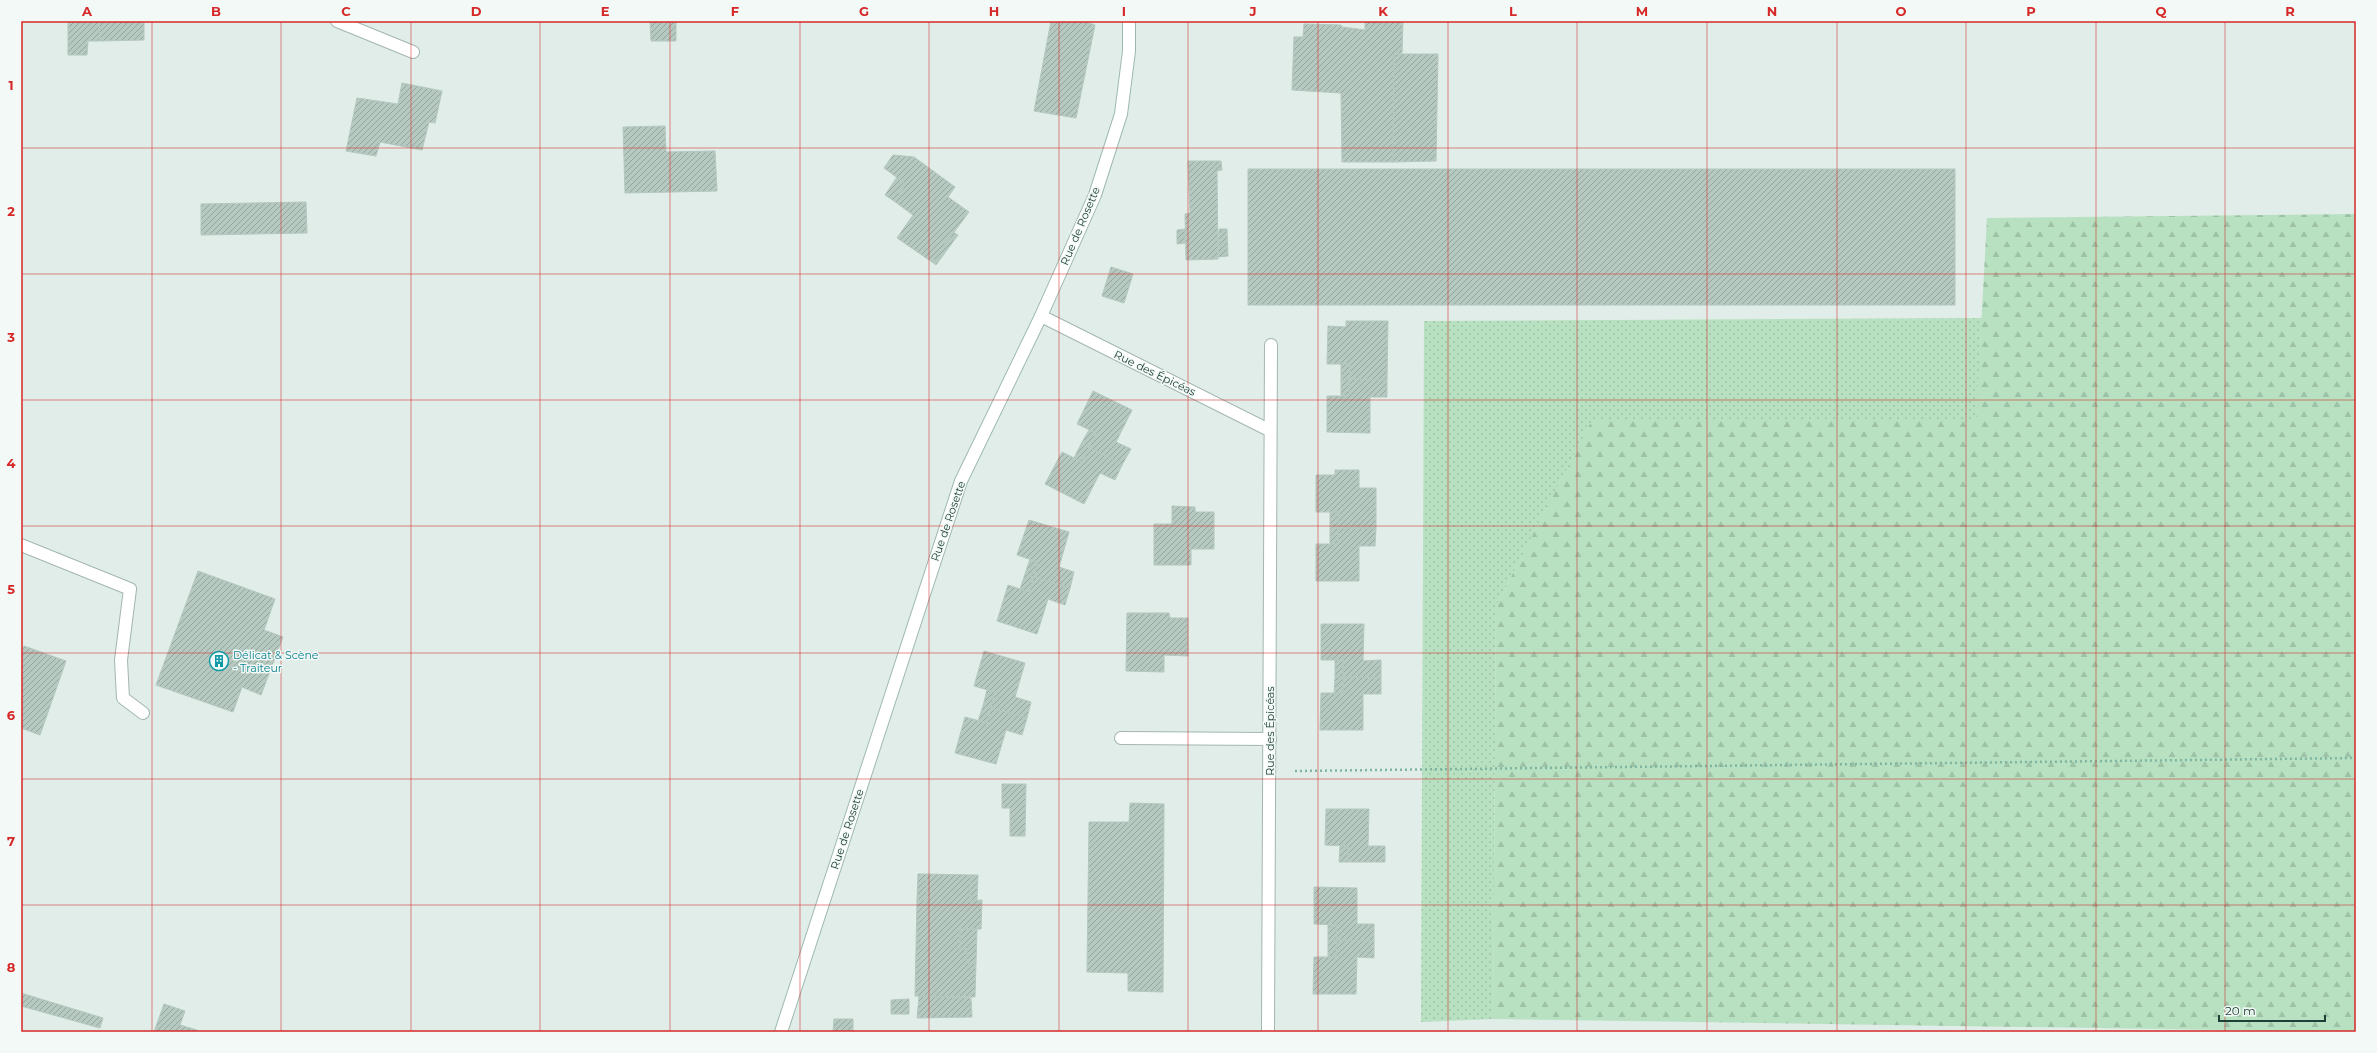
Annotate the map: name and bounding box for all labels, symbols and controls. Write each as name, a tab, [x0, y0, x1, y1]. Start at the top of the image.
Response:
text: A	[81, 3, 93, 19]
text: B	[211, 3, 221, 19]
text: C	[341, 3, 351, 19]
text: D	[471, 3, 482, 19]
text: E	[601, 3, 610, 19]
text: F	[731, 3, 739, 19]
text: G	[859, 3, 869, 19]
text: H	[989, 3, 999, 19]
text: I	[1122, 3, 1126, 19]
text: J	[1248, 3, 1257, 19]
text: K	[1378, 3, 1388, 19]
text: L	[1509, 3, 1517, 19]
text: M	[1636, 3, 1648, 19]
text: N	[1767, 3, 1777, 19]
text: O	[1896, 3, 1907, 19]
text: P	[2026, 3, 2036, 19]
text: Q	[2156, 3, 2167, 19]
text: R	[2285, 3, 2295, 19]
text: 1	[8, 77, 14, 93]
street label: Rue de Rosette	[1057, 184, 1103, 267]
text: 2	[7, 203, 15, 219]
text: 3	[6, 329, 15, 345]
street label: Rue des Épicéas	[1112, 347, 1199, 399]
text: 4	[7, 455, 16, 471]
street label: Rue de Rosette	[928, 479, 968, 563]
text: 5	[7, 581, 15, 597]
place label: Délicat & Scène - Traiteur	[233, 648, 319, 675]
building icon: Délicat & Scène - Traiteur	[208, 650, 230, 672]
street label: Rue des Épicéas	[1263, 686, 1277, 776]
text: 6	[7, 707, 16, 723]
street label: Rue de Rosette	[827, 787, 867, 871]
text: 7	[7, 833, 15, 849]
text: 8	[7, 959, 16, 975]
scale bar	[2219, 997, 2325, 1023]
text: 20 m	[2225, 1003, 2256, 1018]

